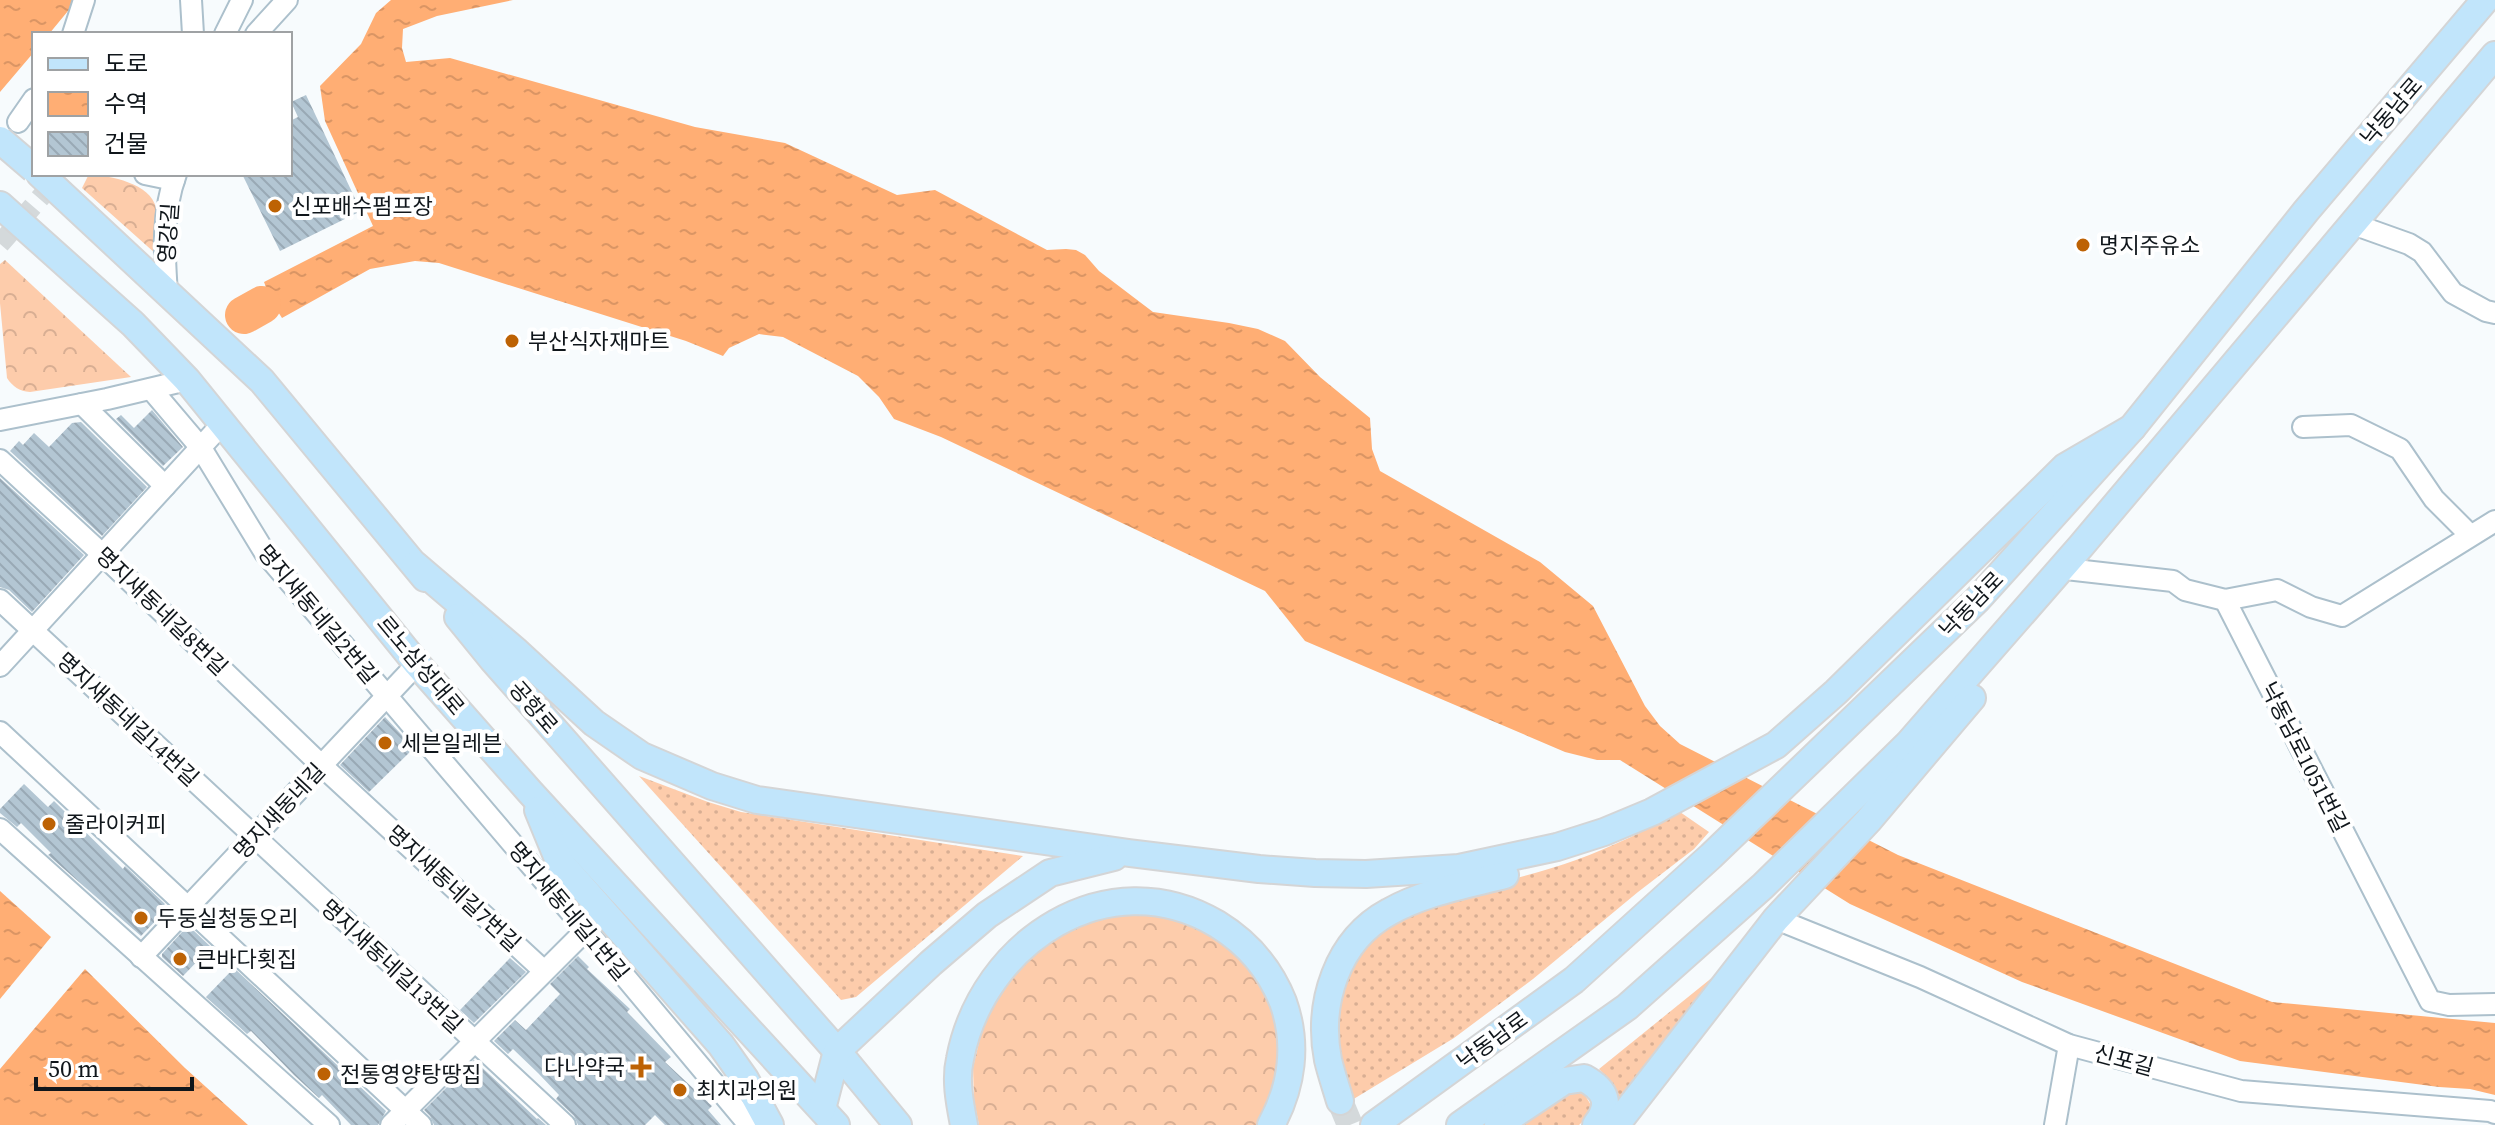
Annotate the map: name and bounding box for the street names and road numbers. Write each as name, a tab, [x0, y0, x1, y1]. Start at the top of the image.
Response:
street label: 낙동남로	[2353, 71, 2429, 151]
street label: 영강길	[151, 202, 185, 264]
street label: 명지새동네길2번길	[251, 538, 385, 690]
street label: 명지새동네길8번길	[89, 540, 235, 682]
street label: 낙동남로	[1932, 564, 2010, 644]
street label: 르노삼성대로	[370, 609, 472, 721]
street label: 명지새동네길14번길	[51, 645, 205, 793]
street label: 공항로	[503, 674, 565, 740]
street label: 낙동남로1051번길	[2254, 676, 2356, 838]
street label: 명지새동네길	[227, 756, 331, 866]
street label: 명지새동네길7번길	[381, 818, 527, 958]
street label: 명지새동네길1번길	[502, 835, 636, 987]
street label: 명지새동네길13번길	[315, 892, 469, 1040]
street label: 낙동남로	[1450, 1004, 1534, 1076]
street label: 신포길	[2091, 1038, 2157, 1082]

